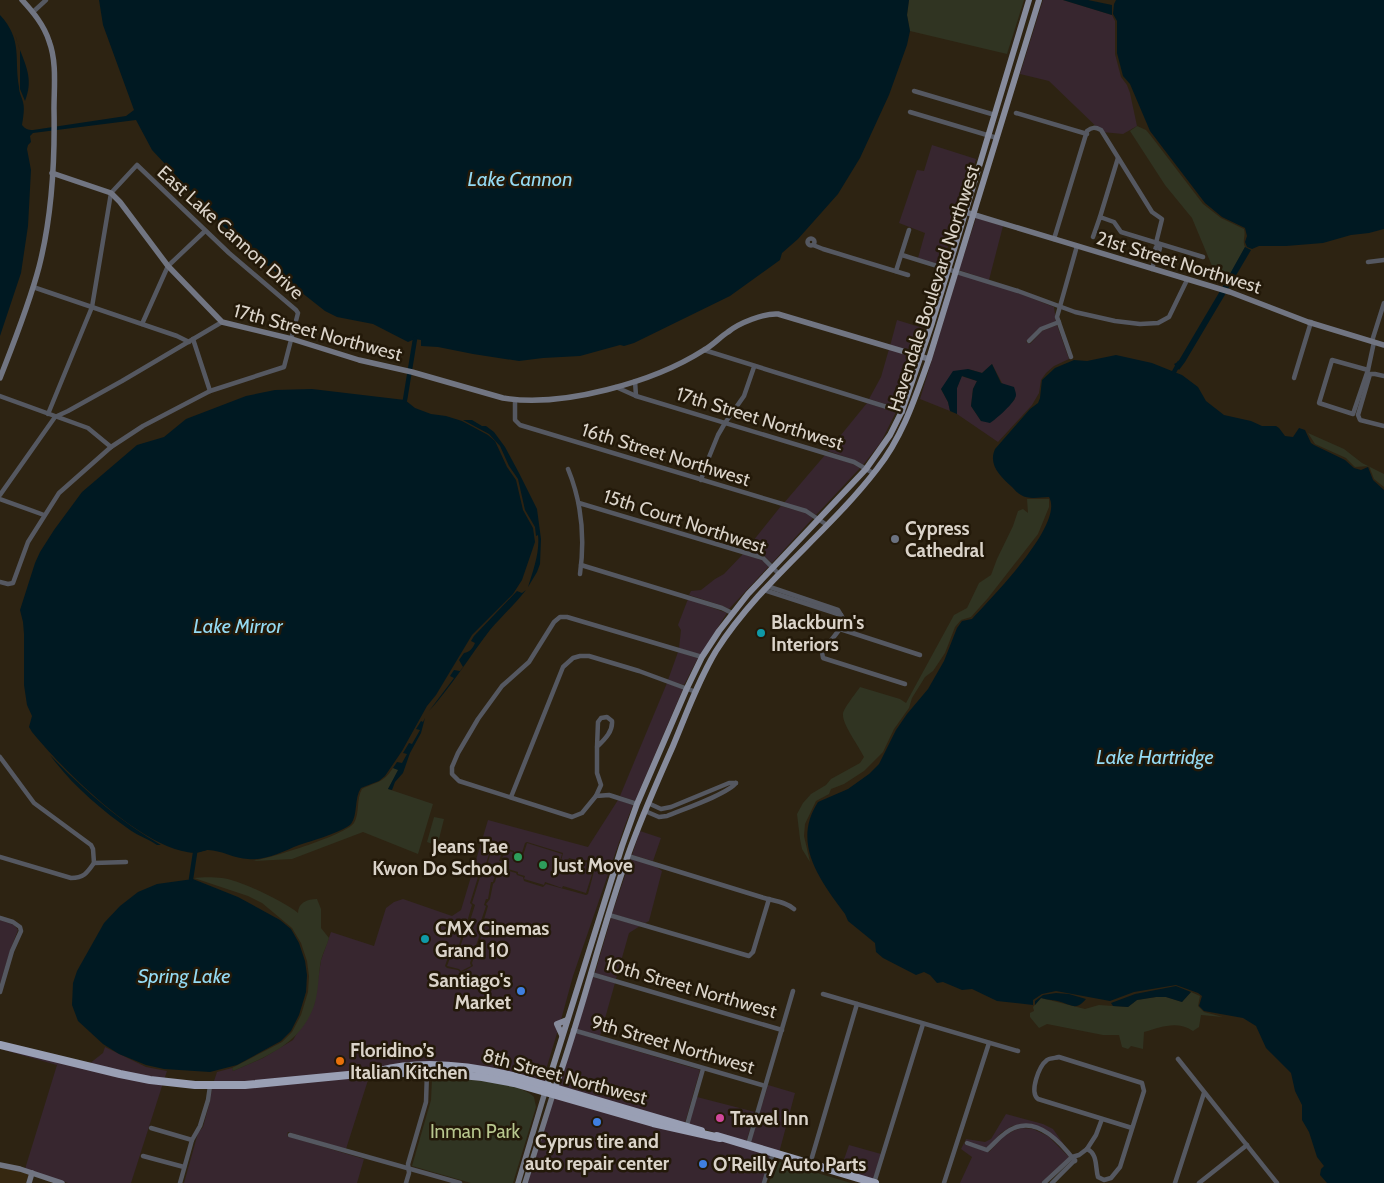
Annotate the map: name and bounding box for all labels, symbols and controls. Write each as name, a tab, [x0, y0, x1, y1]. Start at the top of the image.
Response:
street label: East Lake Cannon Drive	[153, 161, 309, 304]
street label: Havendale Boulevard Northwest	[883, 161, 984, 414]
water label: Lake Cannon	[468, 167, 572, 191]
street label: 21st Street Northwest	[1093, 226, 1265, 299]
street label: 17th Street Northwest	[231, 299, 405, 366]
street label: 17th Street Northwest	[673, 382, 847, 455]
street label: 16th Street Northwest	[579, 418, 753, 491]
street label: 15th Court Northwest	[601, 484, 770, 559]
place label: Cypress Cathedral	[905, 517, 984, 562]
marker: Cypress Cathedral	[889, 533, 901, 545]
place label: Blackburn's Interiors	[771, 611, 864, 656]
water label: Lake Mirror	[193, 614, 283, 638]
marker: Blackburn's Interiors	[755, 627, 767, 639]
water label: Lake Hartridge	[1096, 745, 1214, 769]
place label: Jeans Tae Kwon Do School	[372, 835, 508, 880]
marker: Jeans Tae Kwon Do School	[512, 851, 524, 863]
place label: Just Move	[552, 854, 633, 877]
marker: Just Move	[537, 859, 549, 871]
place label: CMX Cinemas Grand 10	[435, 917, 549, 962]
marker: CMX Cinemas Grand 10	[419, 933, 431, 945]
street label: 10th Street Northwest	[602, 952, 780, 1023]
water label: Spring Lake	[138, 964, 230, 988]
place label: Santiago's Market	[428, 969, 511, 1014]
marker: Santiago's Market	[515, 985, 527, 997]
street label: 9th Street Northwest	[589, 1010, 758, 1079]
place label: Floridino’s Italian Kitchen	[350, 1039, 468, 1084]
street label: 8th Street Northwest	[480, 1043, 650, 1110]
marker: Floridino’s Italian Kitchen	[334, 1055, 346, 1067]
place label: Travel Inn	[730, 1107, 809, 1130]
marker: Travel Inn	[714, 1112, 726, 1124]
marker: Cyprus tire and auto repair center	[591, 1116, 603, 1128]
park label: Inman Park	[430, 1120, 521, 1143]
place label: Cyprus tire and auto repair center	[525, 1130, 670, 1175]
place label: O'Reilly Auto Parts	[713, 1153, 866, 1176]
marker: O'Reilly Auto Parts	[697, 1158, 709, 1170]

